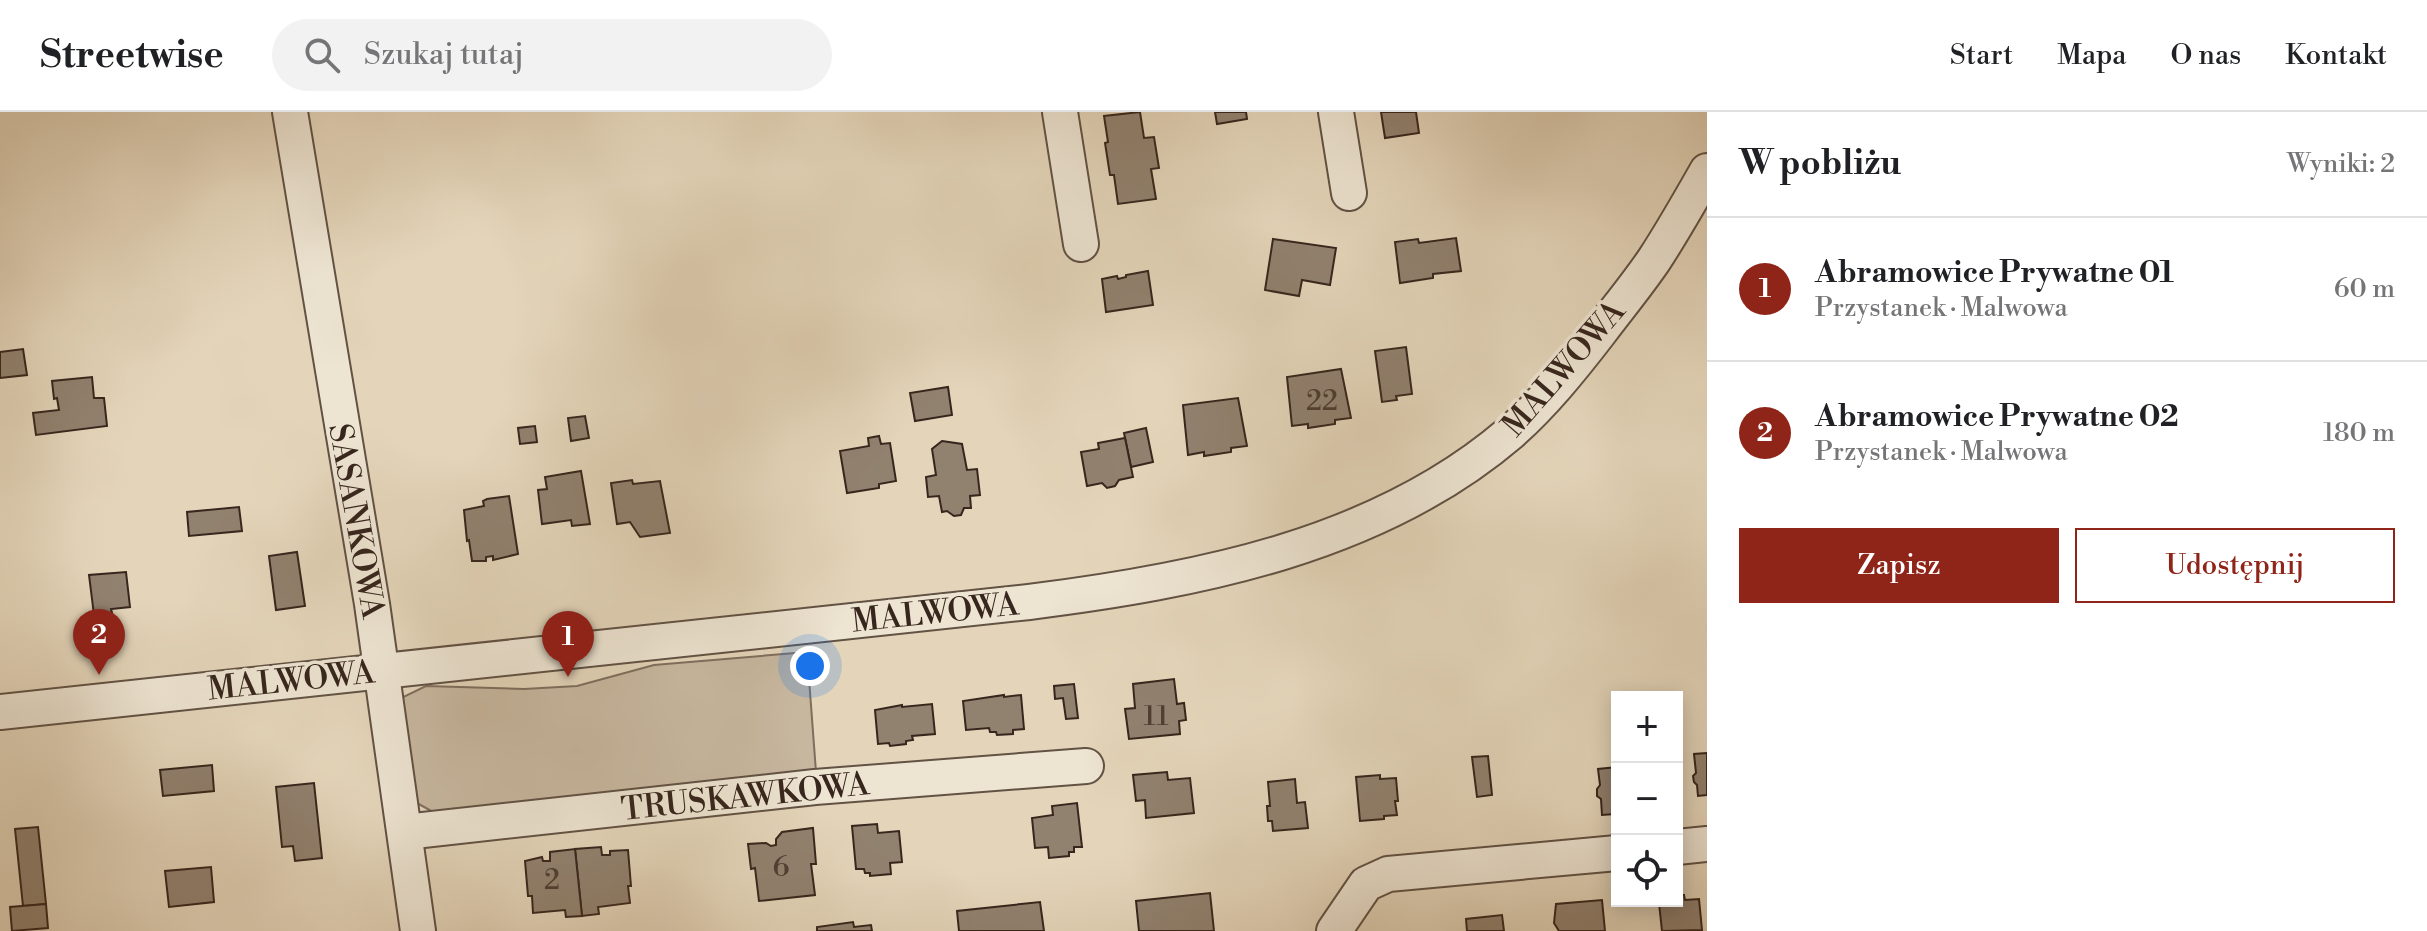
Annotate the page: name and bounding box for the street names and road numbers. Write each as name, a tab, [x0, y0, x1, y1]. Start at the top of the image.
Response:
street label: MALWOWA	[1494, 291, 1635, 445]
street label: SASANKOWA	[319, 421, 393, 623]
street label: MALWOWA	[850, 584, 1022, 642]
street label: MALWOWA	[206, 652, 378, 710]
street label: TRUSKAWKOWA	[619, 764, 872, 830]

